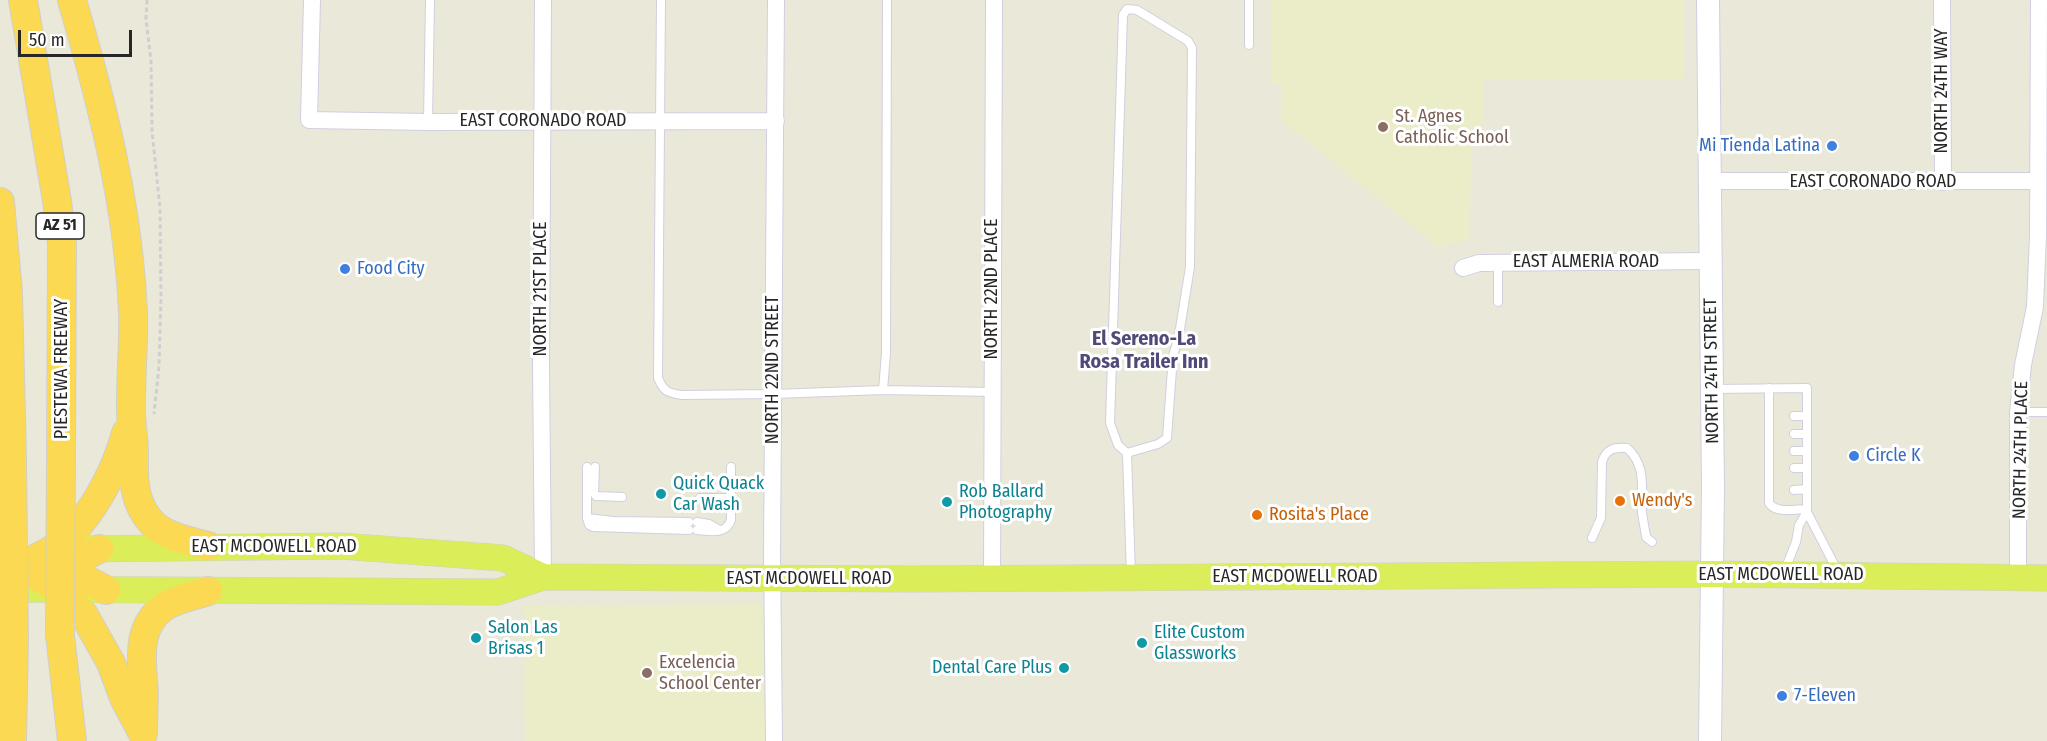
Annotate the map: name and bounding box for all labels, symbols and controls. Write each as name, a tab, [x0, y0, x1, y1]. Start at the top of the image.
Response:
scale bar	[21, 18, 135, 56]
street label: NORTH 24TH WAY	[1931, 28, 1953, 154]
text: 50 m	[29, 29, 65, 51]
place label: St. Agnes Catholic School	[1395, 106, 1509, 148]
street label: EAST CORONADO ROAD	[459, 110, 627, 132]
marker: St. Agnes Catholic School	[1376, 120, 1390, 134]
place label: Mi Tienda Latina	[1699, 135, 1820, 157]
marker: Mi Tienda Latina	[1825, 139, 1839, 153]
street label: EAST CORONADO ROAD	[1789, 171, 1957, 193]
road number: AZ 51	[36, 213, 84, 239]
street label: NORTH 22ND PLACE	[981, 219, 1003, 359]
street label: NORTH 21ST PLACE	[530, 221, 552, 357]
street label: EAST ALMERIA ROAD	[1513, 251, 1659, 273]
place label: Food City	[357, 258, 425, 280]
marker: Food City	[338, 262, 352, 276]
street label: NORTH 22ND STREET	[762, 296, 784, 444]
street label: NORTH 24TH STREET	[1700, 298, 1724, 444]
street label: PIESTEWA FREEWAY	[51, 299, 73, 439]
district label: El Sereno-La Rosa Trailer Inn	[1080, 327, 1208, 374]
street label: NORTH 24TH PLACE	[2009, 381, 2033, 519]
place label: Circle K	[1866, 445, 1920, 467]
marker: Circle K	[1847, 449, 1861, 463]
place label: Quick Quack Car Wash	[673, 473, 764, 516]
place label: Rob Ballard Photography	[959, 481, 1052, 524]
marker: Quick Quack Car Wash	[654, 487, 668, 501]
place label: Wendy's	[1632, 490, 1692, 512]
marker: Wendy's	[1613, 494, 1627, 508]
marker: Rob Ballard Photography	[940, 495, 954, 509]
place label: Rosita's Place	[1269, 504, 1369, 526]
marker: Rosita's Place	[1250, 508, 1264, 522]
street label: EAST MCDOWELL ROAD	[191, 536, 357, 558]
street label: EAST MCDOWELL ROAD	[1698, 564, 1864, 586]
street label: EAST MCDOWELL ROAD	[1212, 566, 1378, 588]
street label: EAST MCDOWELL ROAD	[726, 568, 892, 590]
place label: Salon Las Brisas 1	[488, 617, 558, 660]
place label: Elite Custom Glassworks	[1154, 622, 1245, 664]
marker: Salon Las Brisas 1	[469, 631, 483, 645]
marker: Elite Custom Glassworks	[1135, 636, 1149, 650]
place label: Excelencia School Center	[659, 652, 761, 694]
place label: Dental Care Plus	[932, 657, 1052, 679]
marker: Dental Care Plus	[1057, 661, 1071, 675]
marker: Excelencia School Center	[640, 666, 654, 680]
place label: 7-Eleven	[1794, 685, 1856, 707]
marker: 7-Eleven	[1775, 689, 1789, 703]

